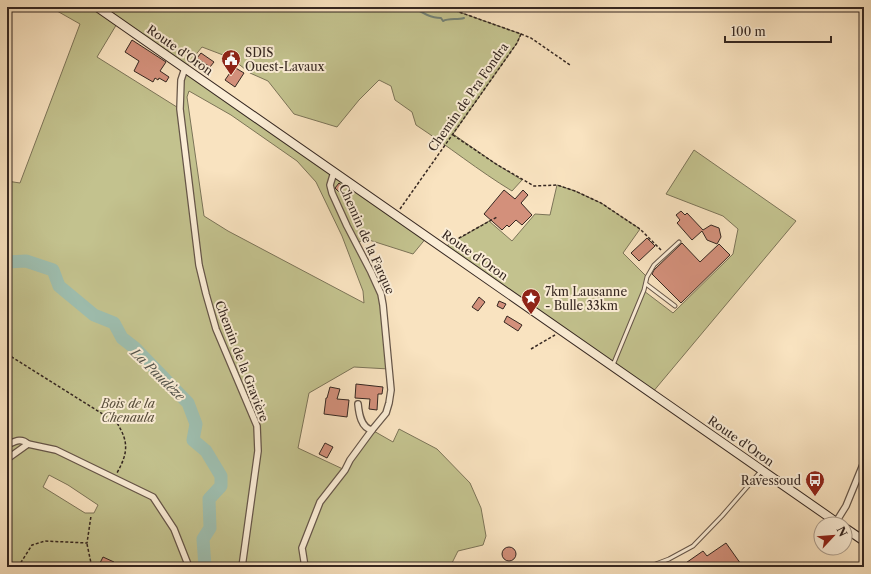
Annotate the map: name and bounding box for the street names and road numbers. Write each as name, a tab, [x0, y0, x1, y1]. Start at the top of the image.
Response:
street label: Route d'Oron	[144, 22, 216, 79]
street label: Chemin de Pra Fondra	[425, 39, 512, 154]
street label: Chemin de la Farque	[336, 182, 398, 297]
street label: Route d'Oron	[439, 227, 511, 284]
street label: Chemin de la Gravière	[212, 298, 272, 424]
street label: Route d'Oron	[705, 413, 777, 470]

